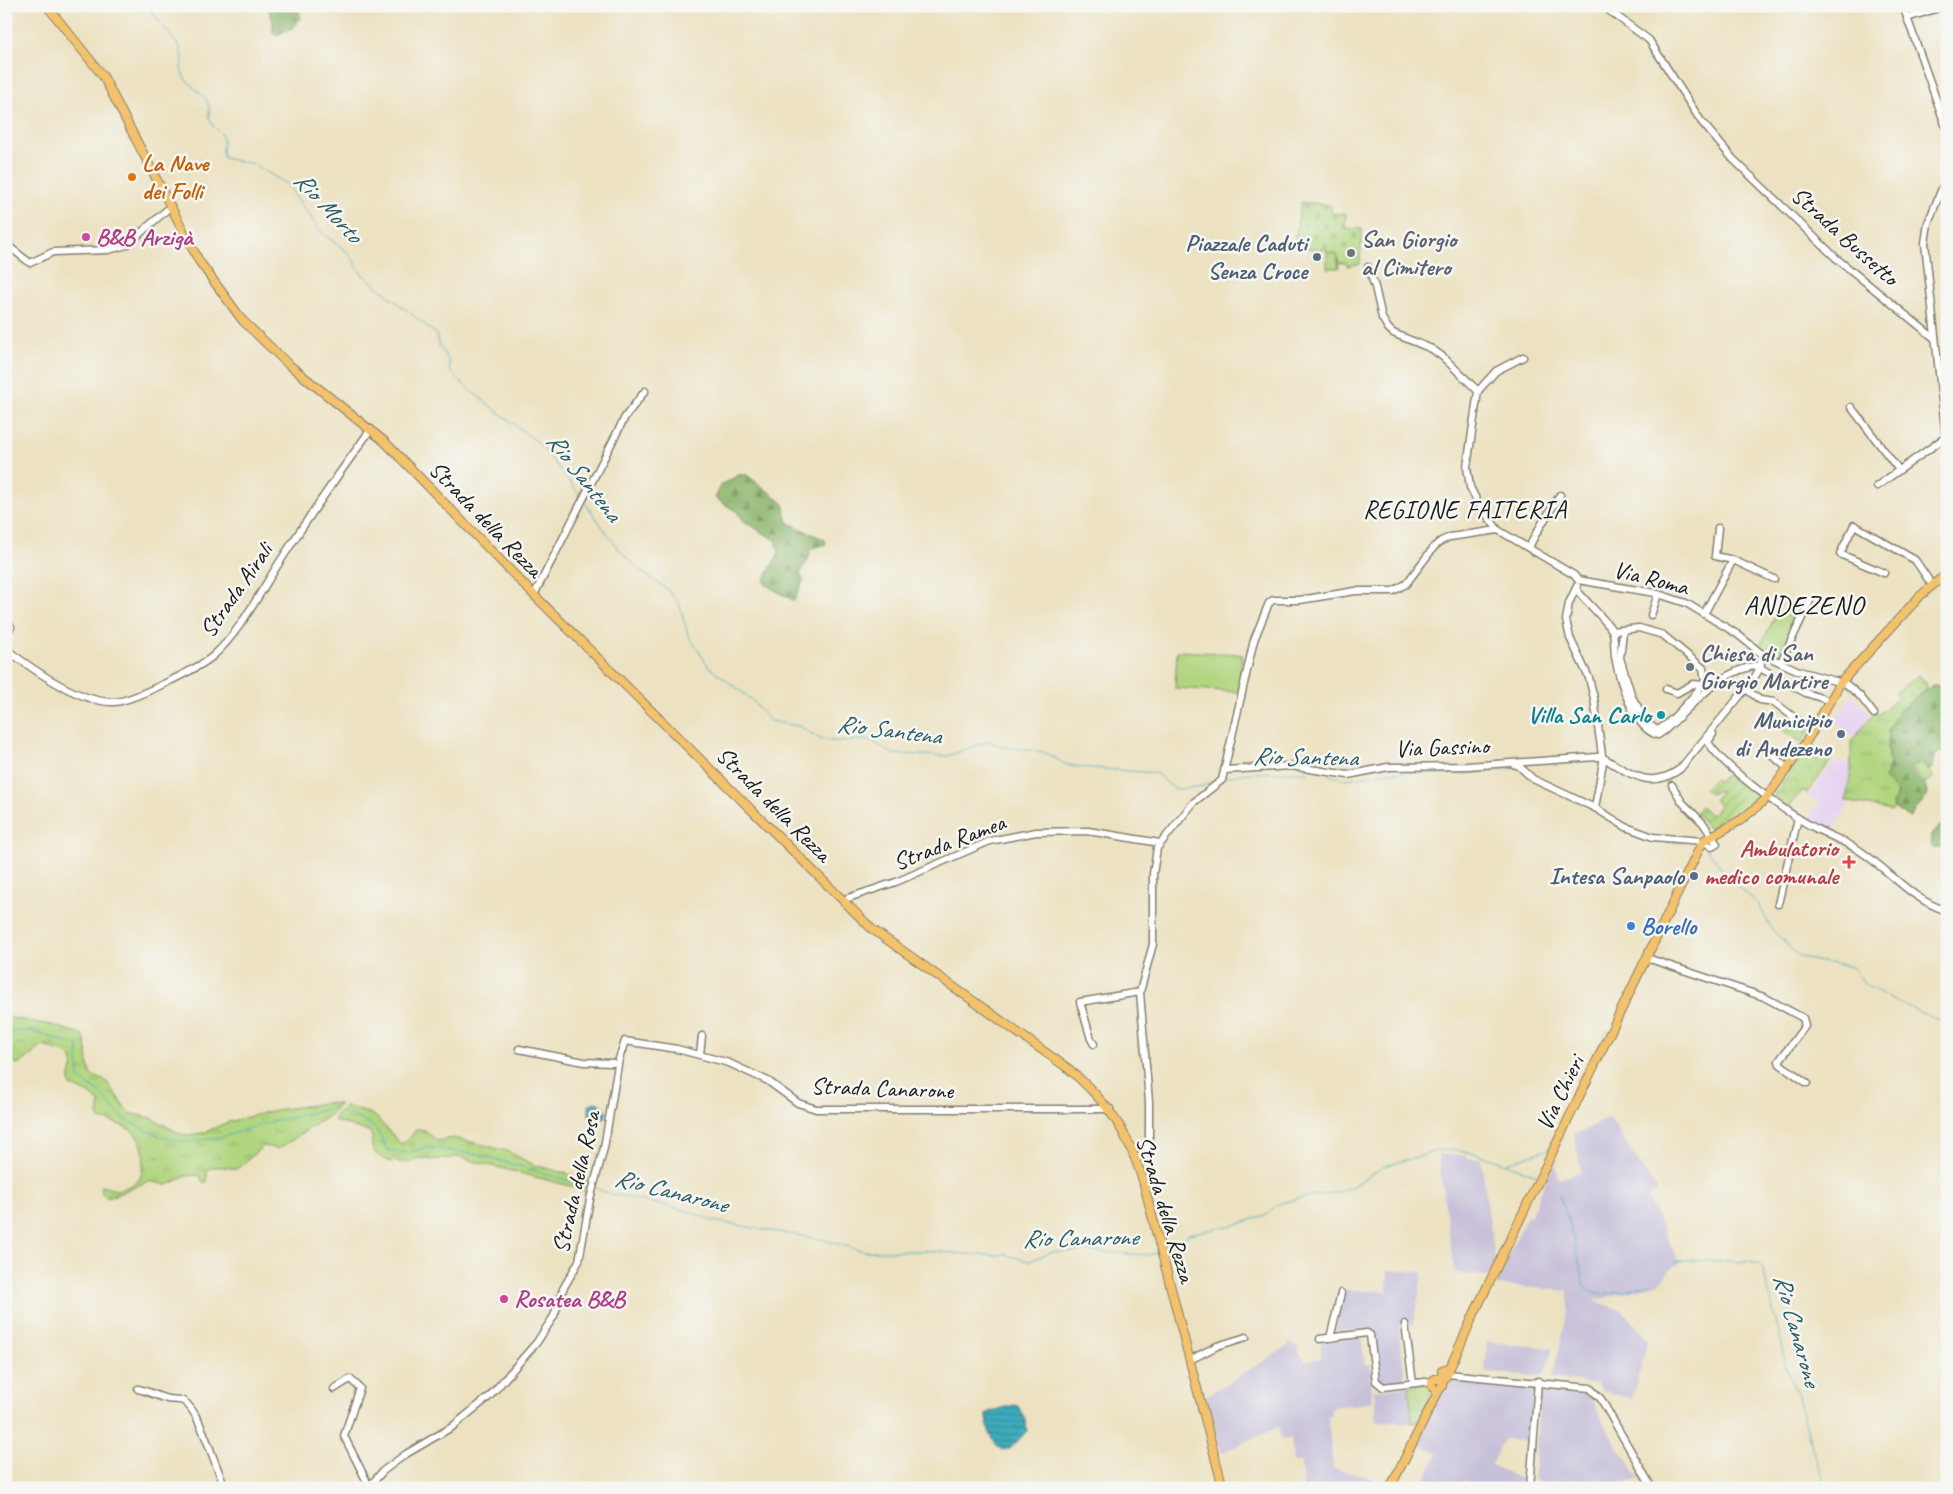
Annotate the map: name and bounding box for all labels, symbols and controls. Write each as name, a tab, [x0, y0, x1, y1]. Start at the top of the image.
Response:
place label: La Nave dei Folli	[142, 148, 210, 206]
water label: Rio Morto	[287, 165, 371, 252]
marker: La Nave dei Folli	[126, 171, 138, 183]
street label: Strada Bussetto	[1785, 180, 1907, 294]
place label: B&B Arzigà	[96, 222, 195, 252]
place label: San Giorgio al Cimitero	[1361, 224, 1459, 282]
place label: Piazzale Caduti Senza Croce	[1185, 228, 1310, 286]
marker: B&B Arzigà	[80, 231, 92, 243]
marker: San Giorgio al Cimitero	[1345, 247, 1357, 259]
marker: Piazzale Caduti Senza Croce	[1311, 251, 1323, 263]
water label: Rio Santena	[539, 426, 630, 529]
street label: Strada della Rezza	[423, 454, 551, 585]
district label: REGIONE FAITERIA	[1363, 494, 1567, 526]
street label: Strada Airali	[193, 535, 281, 643]
street label: Via Roma	[1610, 554, 1693, 602]
district label: ANDEZENO	[1744, 589, 1866, 622]
place label: Chiesa di San Giorgio Martire	[1700, 638, 1829, 696]
marker: Chiesa di San Giorgio Martire	[1684, 661, 1696, 673]
place label: Villa San Carlo	[1527, 700, 1653, 730]
place label: Municipio di Andezeno	[1735, 705, 1833, 763]
water label: Rio Santena	[835, 708, 945, 752]
marker: Villa San Carlo	[1655, 709, 1667, 721]
marker: Municipio di Andezeno	[1835, 728, 1847, 740]
street label: Via Gassino	[1395, 730, 1492, 764]
street label: Strada della Rezza	[710, 740, 840, 870]
water label: Rio Santena	[1253, 740, 1359, 774]
street label: Strada Ramea	[889, 806, 1010, 877]
place label: Ambulatorio medico comunale	[1704, 833, 1840, 891]
marker: Ambulatorio medico comunale	[1842, 855, 1856, 869]
place label: Intesa Sanpaolo	[1549, 861, 1686, 891]
marker: Intesa Sanpaolo	[1688, 870, 1700, 882]
place label: Borello	[1641, 911, 1698, 941]
marker: Borello	[1625, 920, 1637, 932]
street label: Via Chieri	[1529, 1048, 1592, 1135]
street label: Strada Canarone	[810, 1071, 956, 1106]
street label: Strada della Rosa	[545, 1106, 607, 1256]
street label: Strada della Rezza	[1130, 1132, 1203, 1288]
water label: Rio Canarone	[612, 1162, 734, 1221]
water label: Rio Canarone	[1022, 1221, 1141, 1255]
water label: Rio Canarone	[1766, 1270, 1829, 1393]
place label: Rosatea B&B	[514, 1284, 627, 1314]
marker: Rosatea B&B	[498, 1293, 510, 1305]

